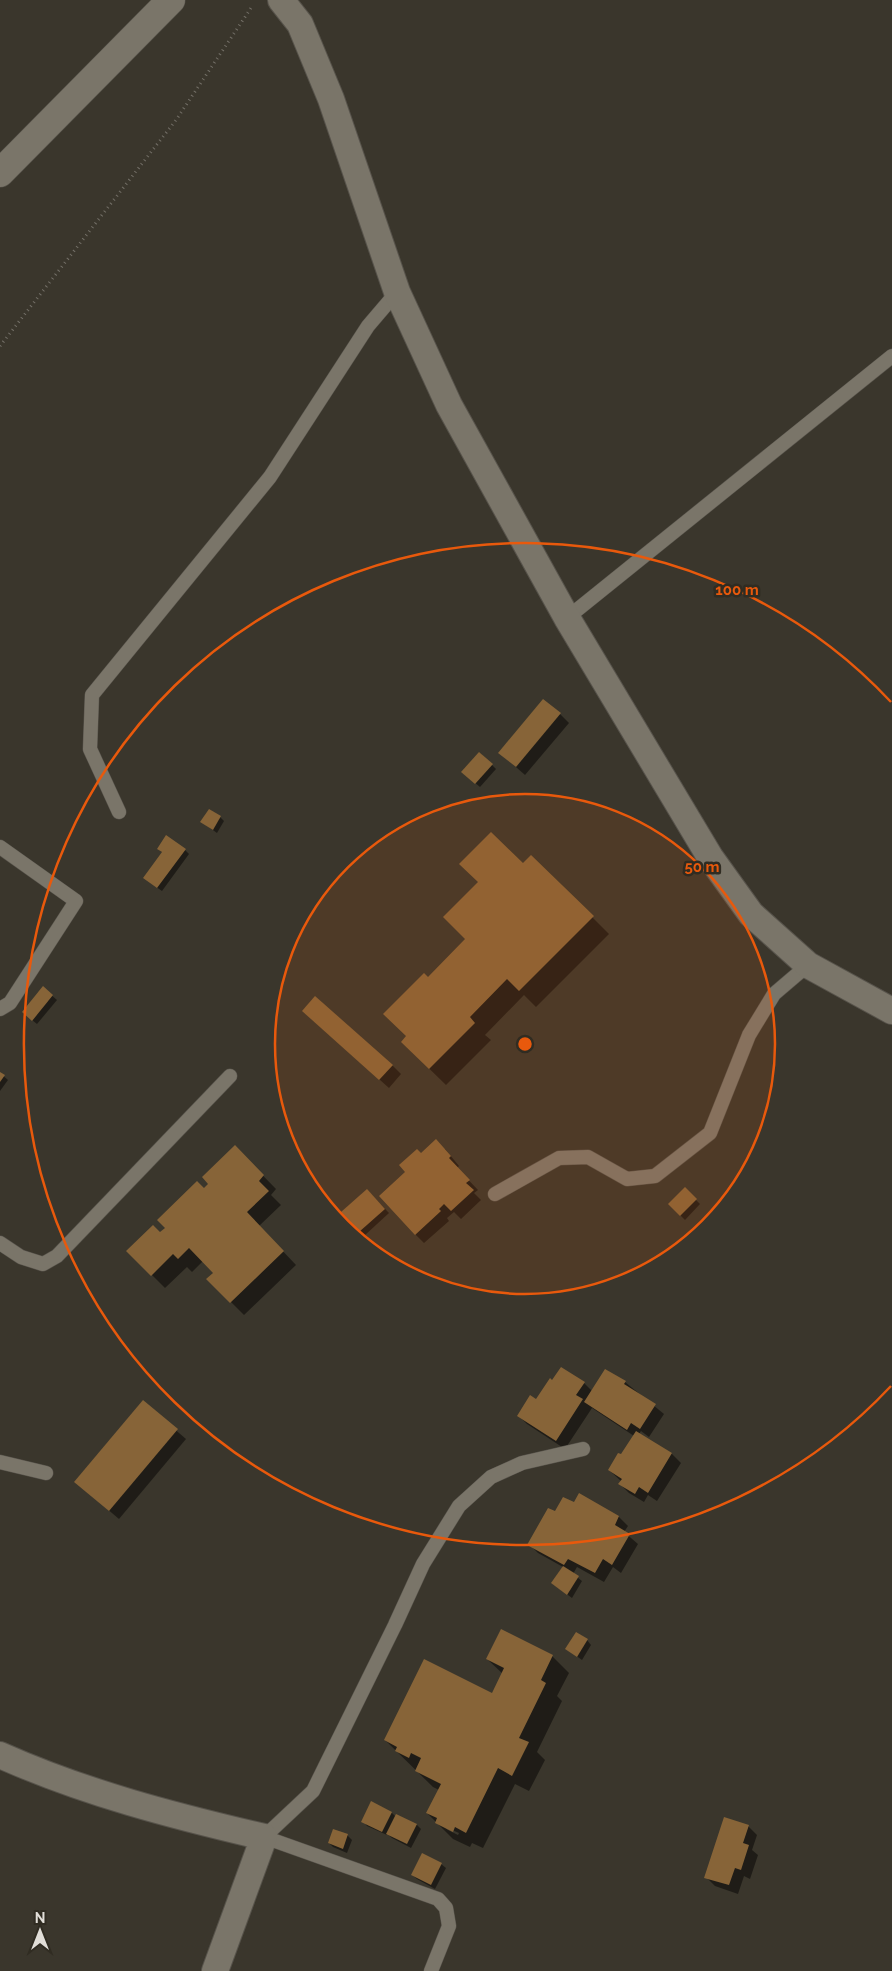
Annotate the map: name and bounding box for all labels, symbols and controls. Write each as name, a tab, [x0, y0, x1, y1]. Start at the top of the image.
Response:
text: 100 m	[715, 581, 759, 599]
text: 50 m	[684, 858, 720, 876]
centre of rings	[516, 1035, 534, 1053]
north arrow	[15, 1906, 65, 1956]
text: N	[35, 1910, 45, 1926]

